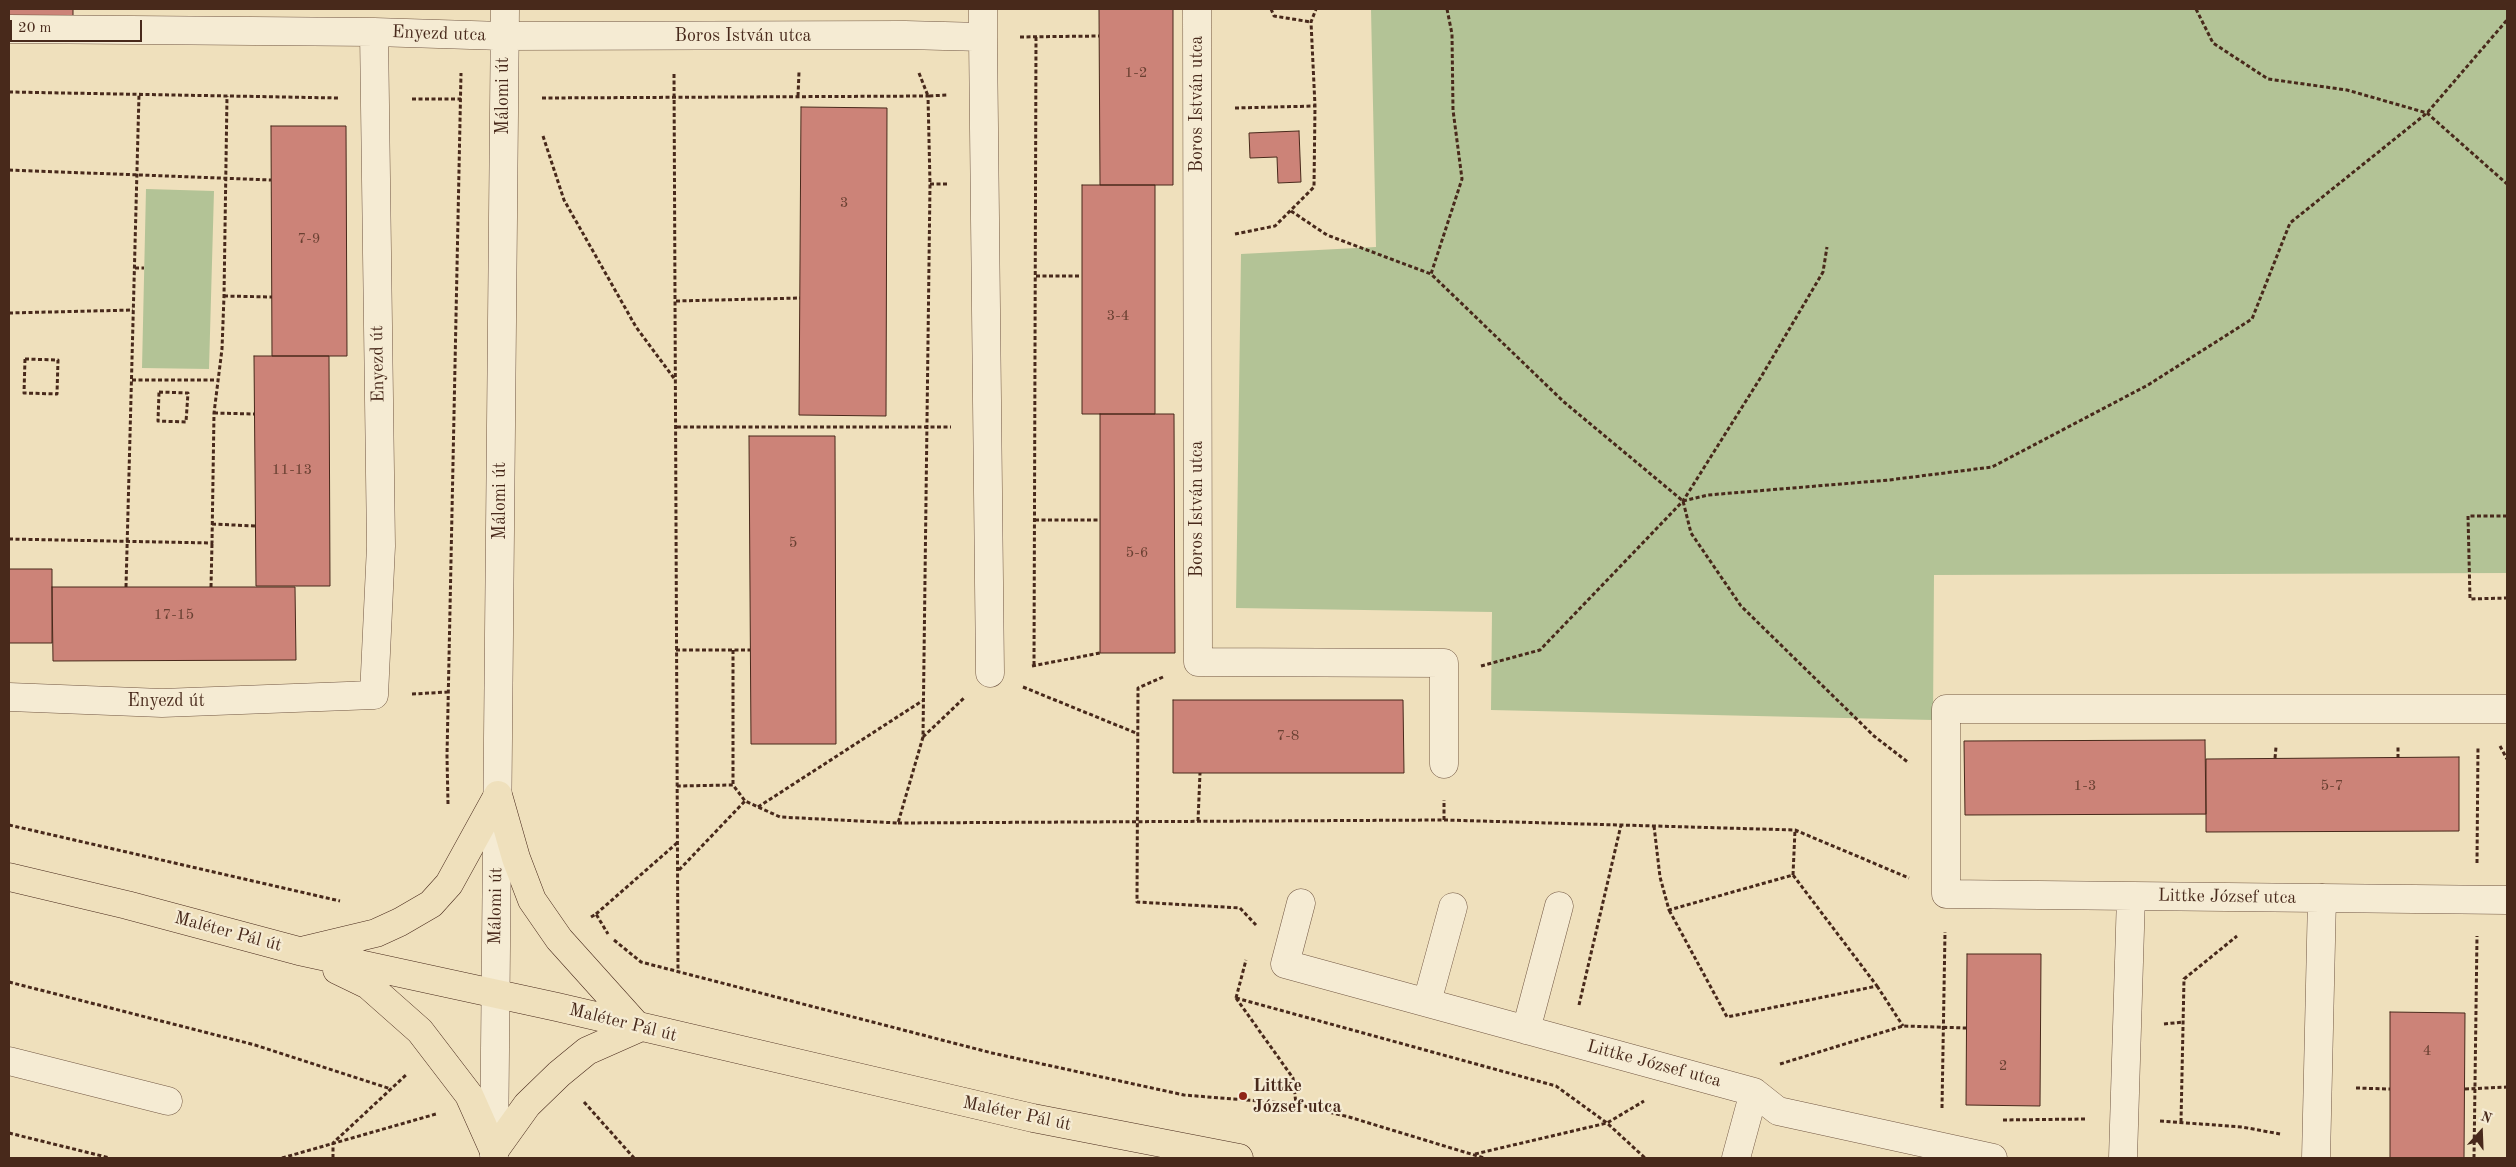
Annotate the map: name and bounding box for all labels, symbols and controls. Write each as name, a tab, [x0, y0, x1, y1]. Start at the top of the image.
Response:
scale bar	[12, 10, 145, 42]
text: 20 m	[18, 21, 52, 36]
street label: Enyezd utca	[392, 22, 486, 46]
street label: Boros István utca	[675, 25, 811, 47]
street label: Boros István utca	[1186, 36, 1208, 172]
street label: Málomi út	[492, 57, 514, 135]
house number: 1-2	[1125, 64, 1147, 82]
house number: 3	[840, 194, 848, 212]
house number: 7-9	[298, 230, 320, 248]
house number: 3-4	[1107, 307, 1129, 325]
street label: Enyezd út	[367, 325, 389, 403]
street label: Boros István utca	[1186, 441, 1208, 577]
house number: 11-13	[272, 461, 312, 479]
street label: Málomi út	[489, 462, 511, 540]
house number: 5	[789, 534, 797, 552]
house number: 5-6	[1126, 544, 1148, 562]
house number: 17-15	[154, 606, 194, 624]
street label: Enyezd út	[127, 690, 205, 712]
house number: 7-8	[1277, 727, 1299, 745]
house number: 1-3	[2074, 777, 2096, 795]
house number: 5-7	[2321, 777, 2343, 795]
street label: Málomi út	[485, 867, 507, 945]
street label: Littke József utca	[2158, 885, 2296, 909]
street label: Maléter Pál út	[172, 907, 284, 957]
street label: Maléter Pál út	[567, 999, 679, 1047]
street label: Littke József utca	[1584, 1036, 1724, 1092]
house number: 4	[2423, 1042, 2431, 1060]
house number: 2	[1999, 1057, 2007, 1075]
place label: Littke József utca	[1253, 1075, 1342, 1118]
marker: Littke József utca	[1237, 1090, 1249, 1102]
street label: Maléter Pál út	[961, 1092, 1073, 1136]
north arrow	[2456, 1107, 2506, 1157]
text: N	[2479, 1109, 2494, 1126]

